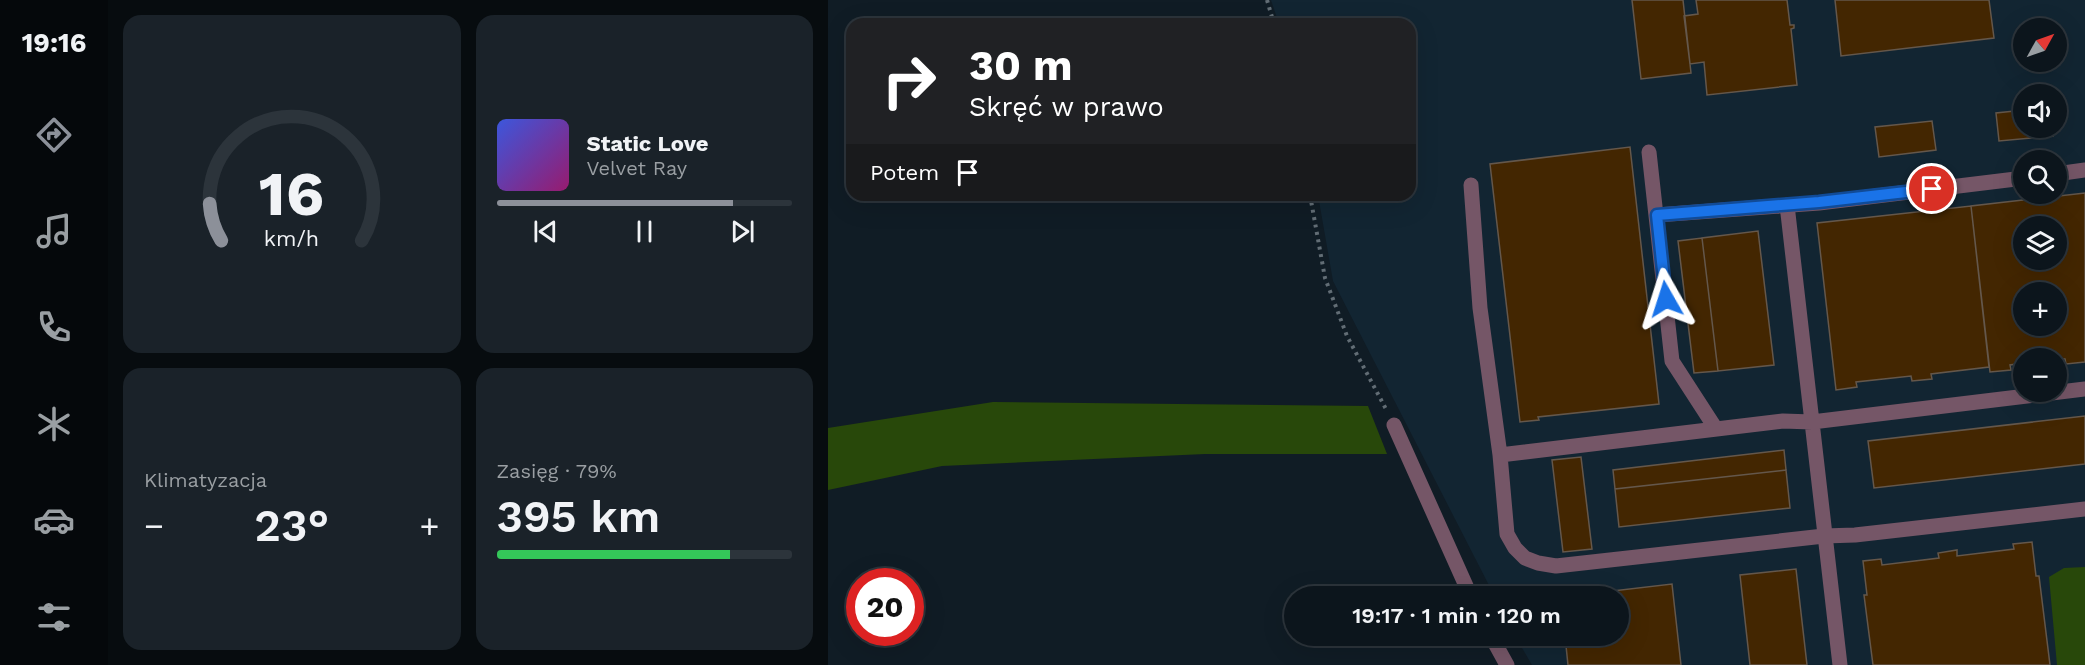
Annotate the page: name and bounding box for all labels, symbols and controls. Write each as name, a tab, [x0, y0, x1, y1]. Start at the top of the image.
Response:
north arrow	[2013, 18, 2067, 72]
map controls	[2013, 18, 2067, 402]
text: 19:16	[22, 27, 86, 59]
text: 30 m	[969, 41, 1073, 90]
icon: right	[870, 42, 948, 120]
button: sound	[2013, 84, 2067, 138]
text: Skręć w prawo	[969, 91, 1164, 123]
icon: directions	[33, 114, 75, 156]
text: Static Love	[587, 131, 709, 156]
button: search	[2013, 150, 2067, 204]
text: Velvet Ray	[587, 156, 687, 180]
icon: arrive	[951, 156, 984, 189]
text: 16	[259, 157, 324, 230]
text: Potem	[870, 160, 939, 185]
pin	[1906, 163, 1957, 214]
icon: arrive	[1915, 172, 1948, 205]
icon: music	[33, 210, 75, 252]
icon: previous	[529, 215, 562, 248]
icon: pause	[628, 215, 661, 248]
icon: next	[726, 215, 759, 248]
button: layers	[2013, 216, 2067, 270]
text: km/h	[264, 226, 319, 251]
position arrow	[1634, 267, 1698, 331]
button: +	[2013, 282, 2067, 336]
icon: phone	[33, 306, 75, 348]
button: −	[2013, 348, 2067, 402]
icon: climate	[33, 403, 75, 445]
text: Zasięg · 79%	[497, 459, 617, 483]
text: Klimatyzacja	[144, 468, 267, 492]
text: 395 km	[497, 490, 660, 543]
icon: car	[33, 499, 75, 541]
text: 23°	[254, 499, 329, 552]
text: −	[144, 506, 164, 545]
text: +	[420, 506, 439, 545]
speed limit sign: 20	[846, 568, 924, 646]
icon: filters	[33, 596, 75, 638]
text: 19:17 · 1 min · 120 m	[1352, 603, 1561, 628]

